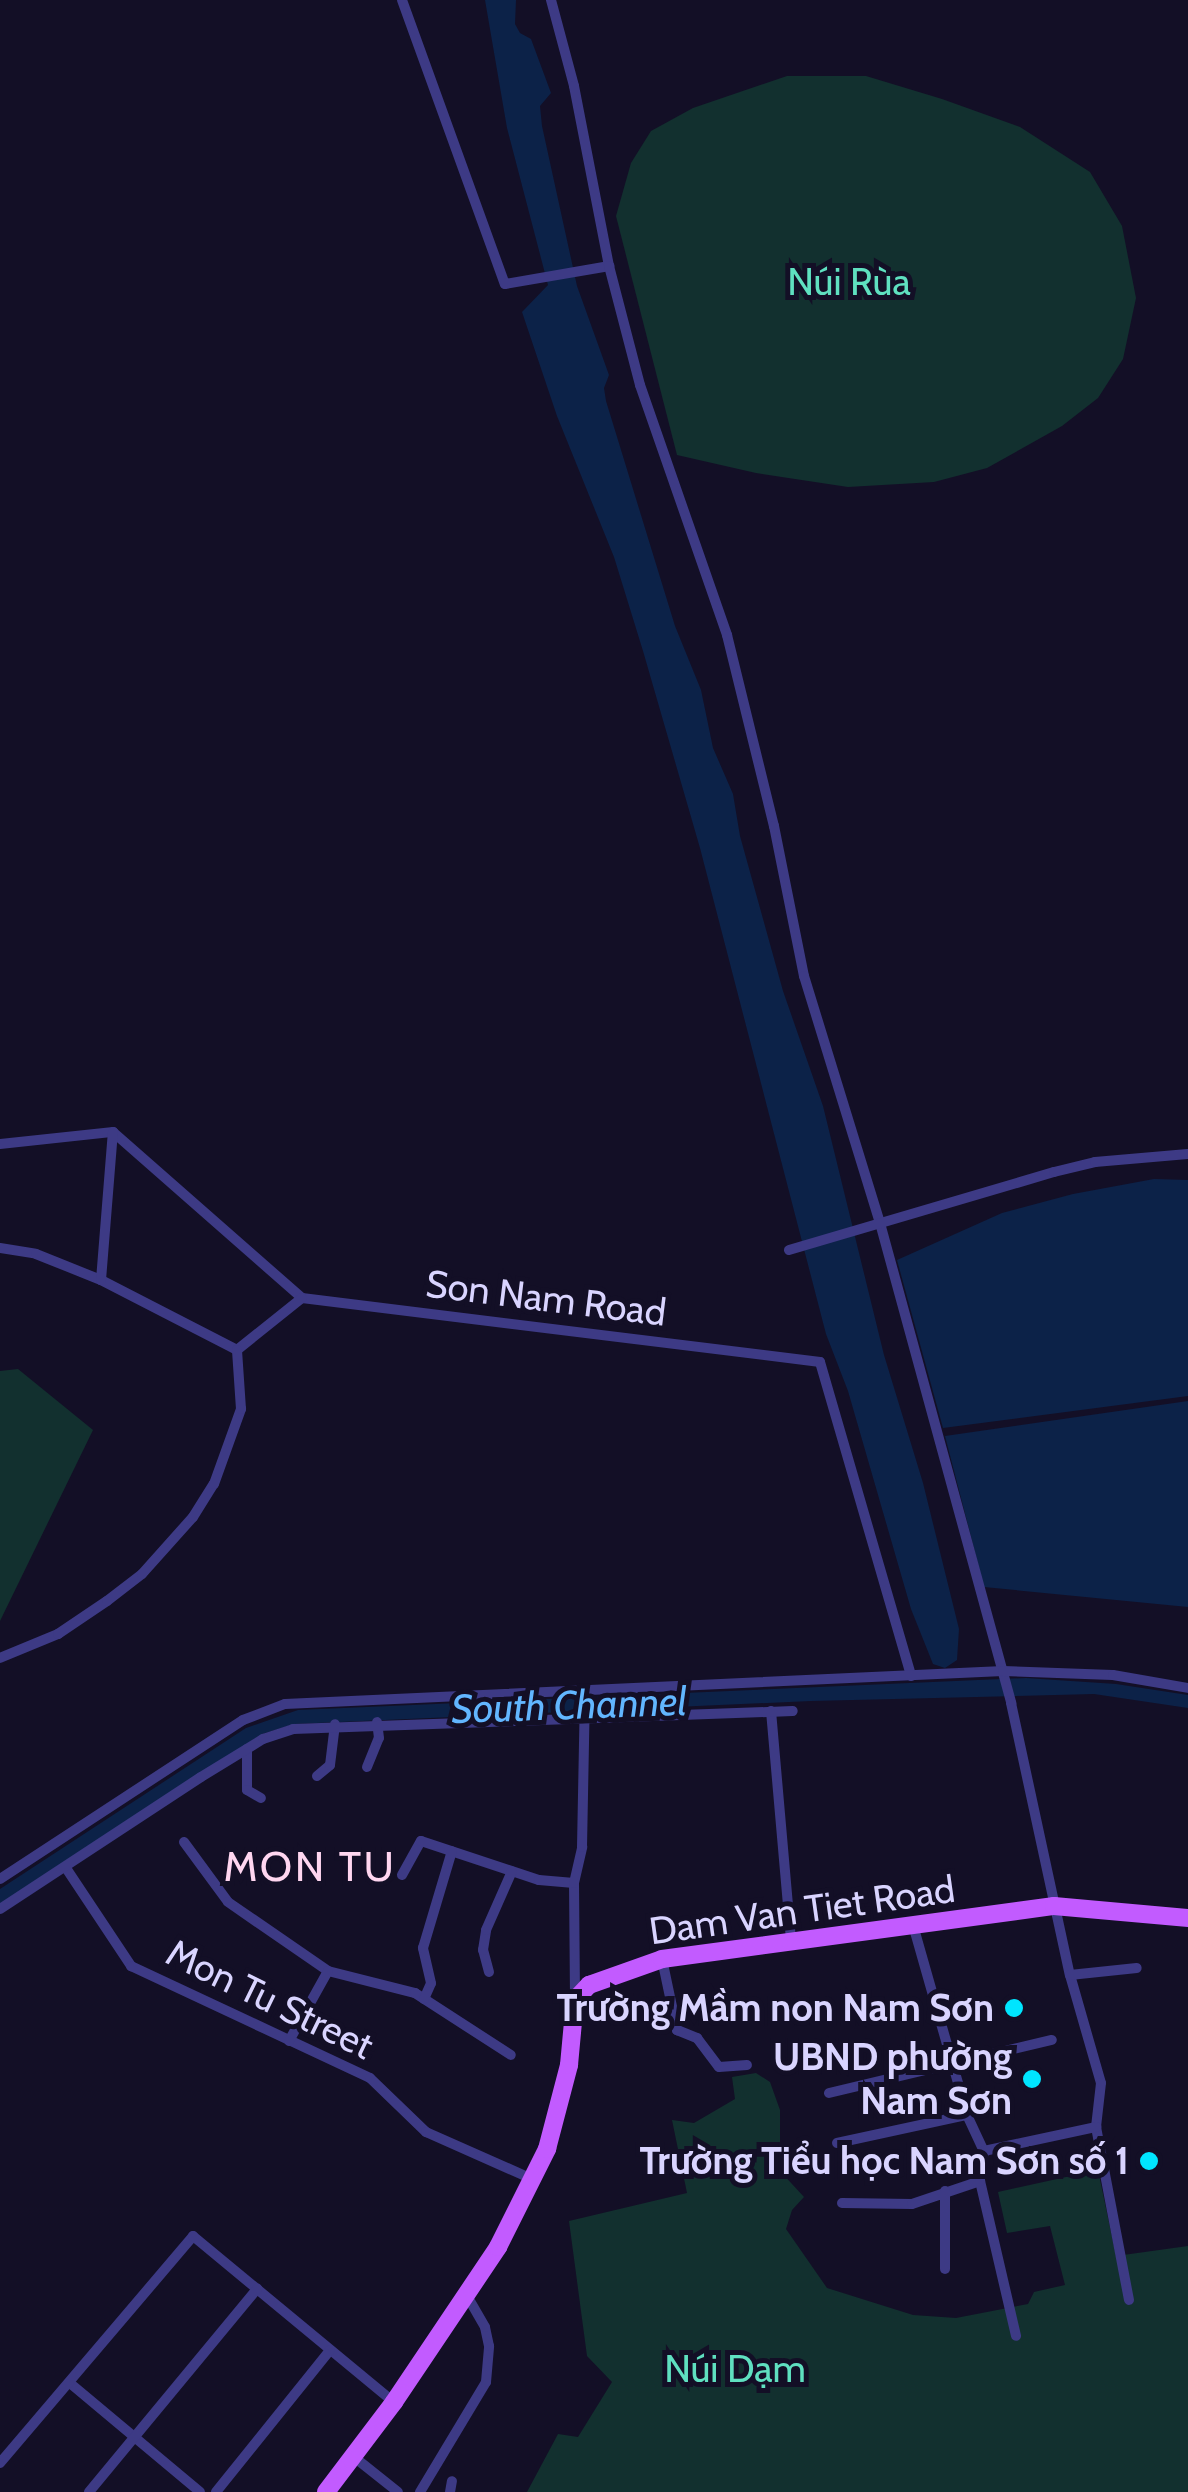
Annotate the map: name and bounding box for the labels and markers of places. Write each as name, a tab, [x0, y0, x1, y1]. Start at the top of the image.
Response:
place label: Trường Mầm non Nam Sơn	[557, 1985, 994, 2031]
marker: Trường Mầm non Nam Sơn	[1003, 1997, 1025, 2019]
place label: UBND phường Nam Sơn	[773, 2034, 1012, 2124]
marker: UBND phường Nam Sơn	[1021, 2068, 1043, 2090]
place label: Trường Tiểu học Nam Sơn số 1	[639, 2138, 1129, 2184]
marker: Trường Tiểu học Nam Sơn số 1	[1138, 2150, 1160, 2172]

